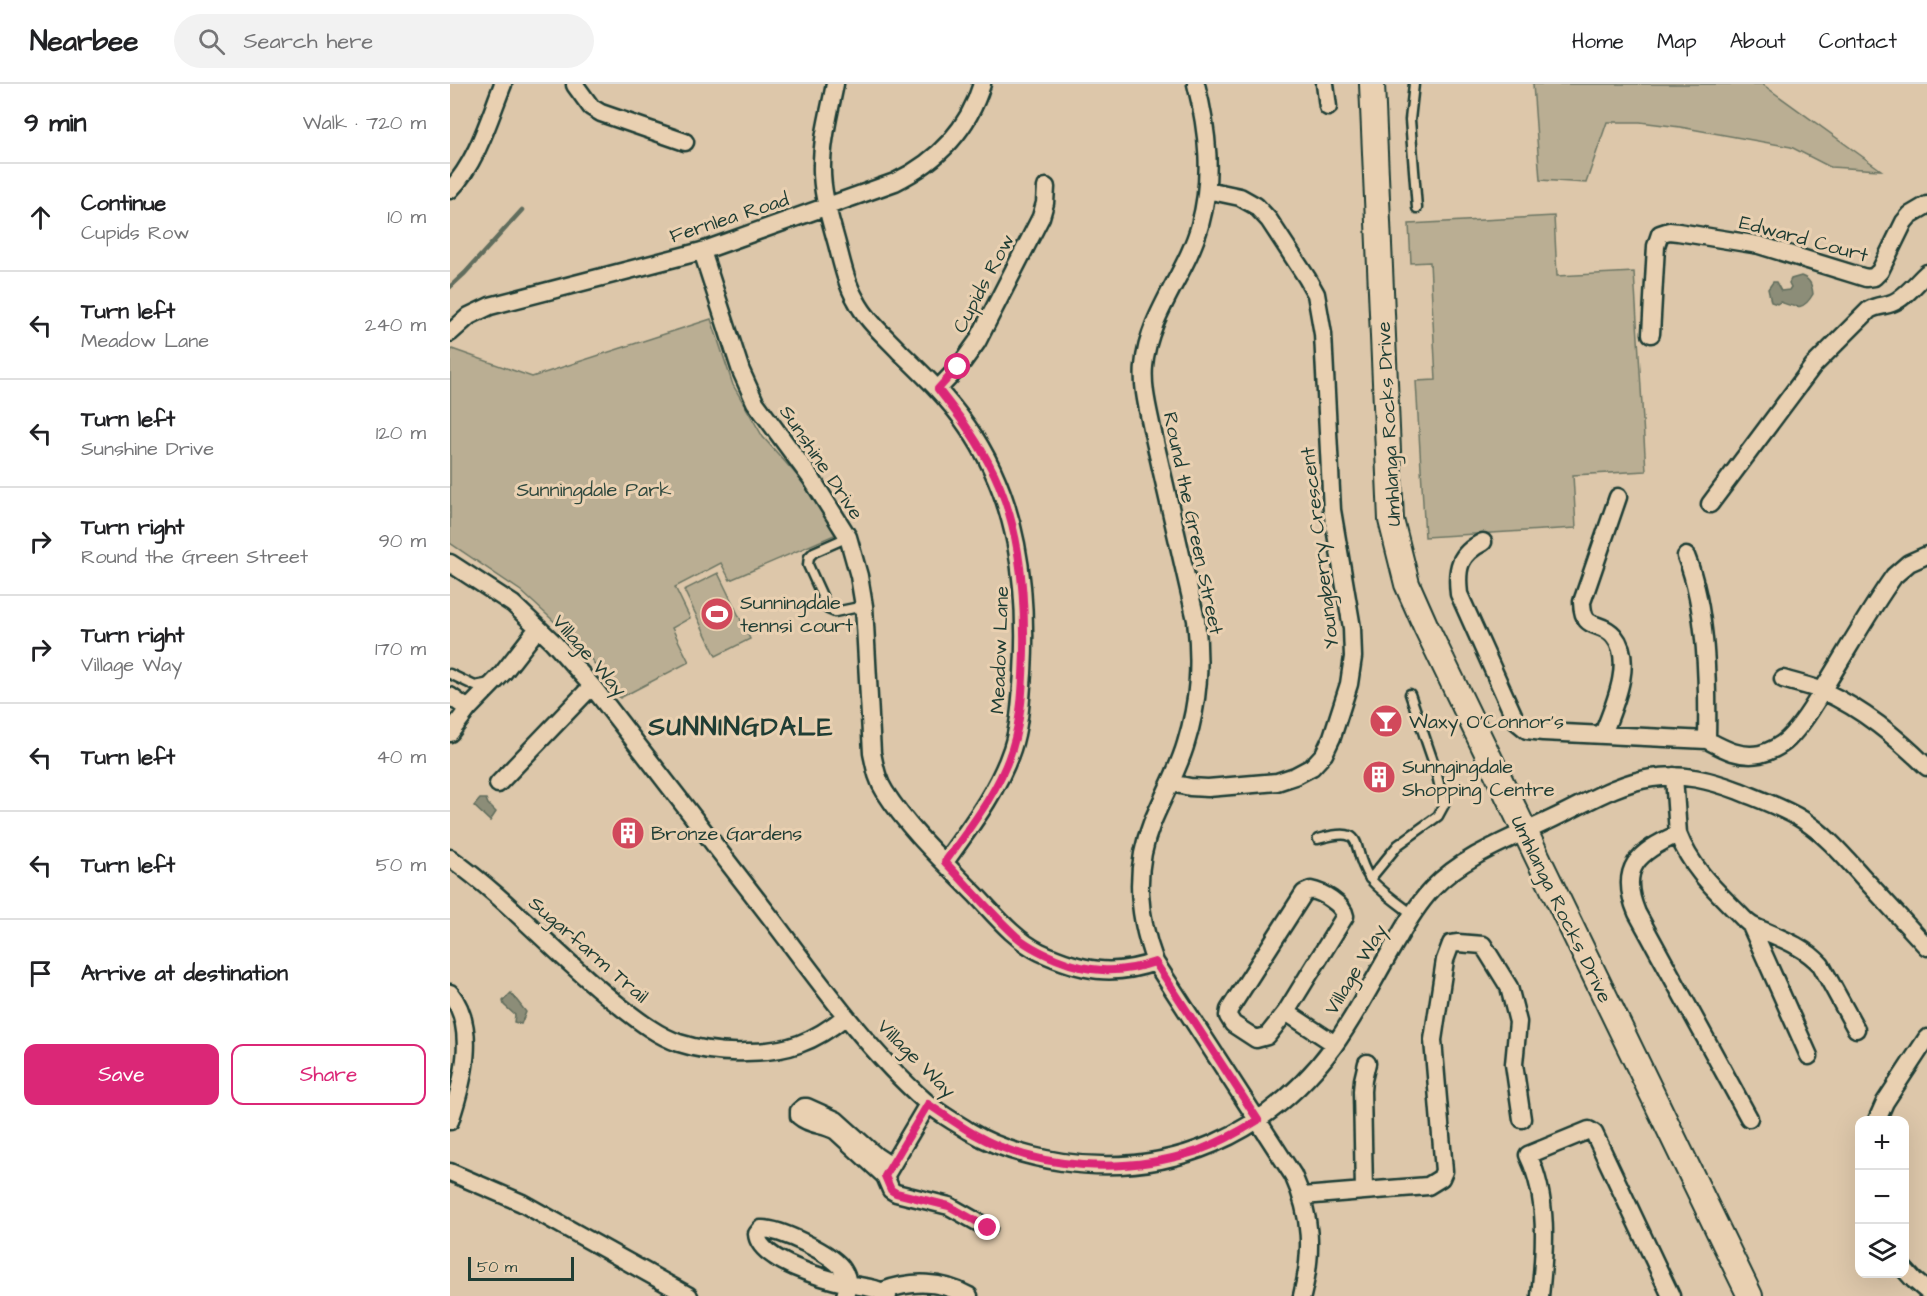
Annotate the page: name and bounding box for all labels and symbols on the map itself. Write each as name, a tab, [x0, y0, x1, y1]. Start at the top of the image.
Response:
street label: Fernlea Road	[666, 186, 793, 250]
street label: Edward Court	[1736, 208, 1871, 270]
street label: Cupids Row	[946, 229, 1022, 338]
street label: Umhlanga Rocks Drive	[1370, 321, 1409, 527]
route start	[944, 353, 970, 379]
street label: Sunshine Drive	[772, 400, 870, 526]
street label: Round the Green Street	[1156, 409, 1230, 637]
street label: Youngberry Crescent	[1294, 445, 1347, 650]
park label: Sunningdale Park	[517, 476, 672, 505]
street label: Meadow Lane	[984, 585, 1016, 715]
place label: Sunningdale tennsi court	[740, 589, 853, 640]
sports icon: Sunningdale tennsi court	[699, 596, 735, 632]
street label: Village Way	[545, 608, 633, 704]
bar icon: Waxy O'Connor's	[1368, 703, 1404, 739]
place label: Waxy O'Connor's	[1409, 708, 1564, 737]
district label: SUNNINGDALE	[647, 709, 834, 745]
place label: Sunngingdale Shopping Centre	[1402, 753, 1555, 805]
building icon: Sunngingdale Shopping Centre	[1361, 759, 1397, 795]
street label: Umhlanga Rocks Drive	[1503, 811, 1619, 1008]
building icon: Bronze Gardens	[610, 815, 646, 851]
place label: Bronze Gardens	[651, 820, 802, 848]
street label: Sugarfarm Trail	[522, 890, 655, 1011]
street label: Village Way	[1318, 919, 1395, 1021]
street label: Village Way	[870, 1013, 962, 1105]
route end	[974, 1214, 1000, 1240]
scale bar	[468, 1254, 574, 1282]

